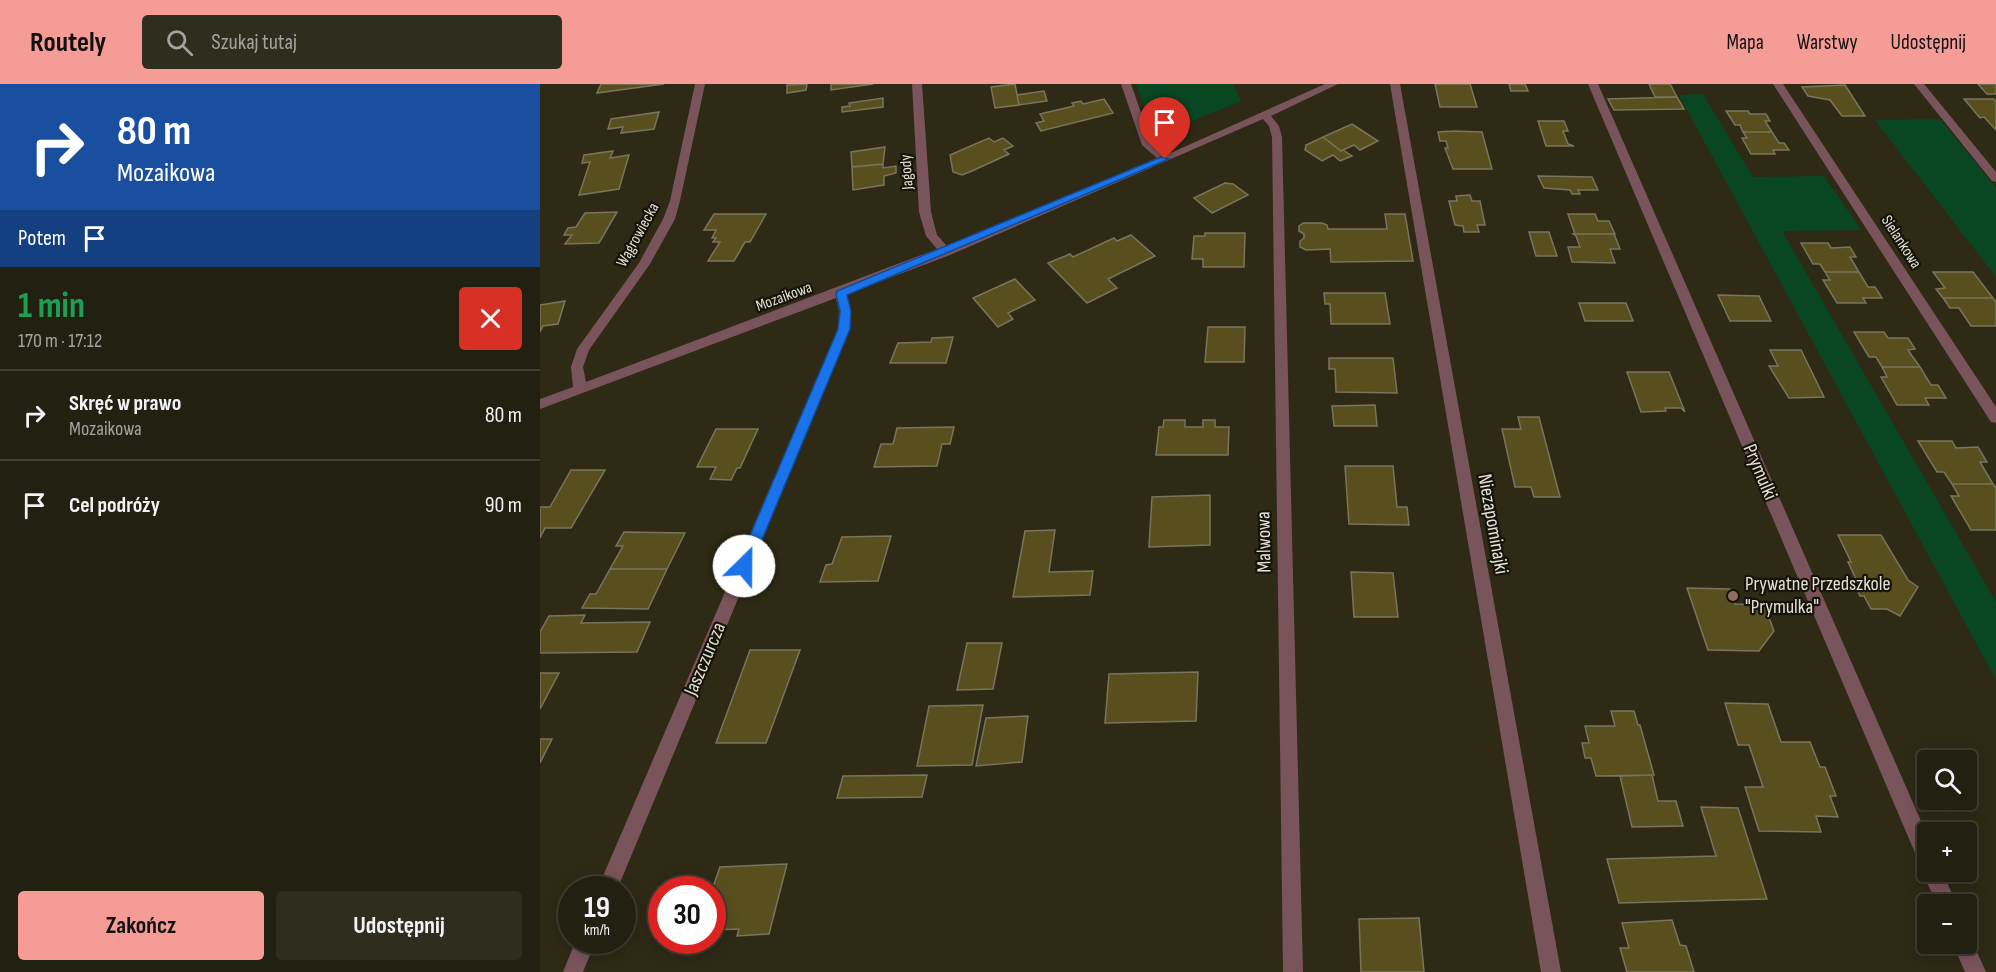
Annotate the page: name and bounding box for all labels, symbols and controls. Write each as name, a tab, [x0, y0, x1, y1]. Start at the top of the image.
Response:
search box	[142, 15, 562, 69]
text: Routely	[30, 26, 106, 59]
icon: search	[163, 26, 196, 59]
text: Szukaj tutaj	[211, 29, 297, 56]
text: Mapa	[1726, 30, 1764, 55]
text: Warstwy	[1797, 30, 1858, 55]
text: Udostępnij	[1891, 30, 1966, 55]
pin	[1139, 97, 1190, 159]
text: 80 m	[117, 106, 191, 157]
icon: arrive	[1148, 106, 1181, 139]
icon: right	[18, 108, 96, 186]
street label: Jagody	[896, 154, 918, 191]
text: Mozaikowa	[117, 157, 215, 189]
street label: Wągrowiecka	[613, 200, 663, 270]
street label: Sielankowa	[1877, 212, 1925, 272]
icon: arrive	[78, 222, 111, 255]
text: Potem	[18, 225, 66, 252]
street label: Mozaikowa	[753, 278, 815, 316]
text: 1 min	[18, 285, 85, 328]
button: close	[459, 287, 522, 350]
text: 170 m · 17:12	[18, 329, 102, 353]
text: Skręć w prawo	[69, 390, 181, 417]
icon: right	[18, 399, 51, 432]
text: 80 m	[485, 402, 522, 429]
text: Mozaikowa	[69, 417, 142, 441]
street label: Prymulki	[1738, 440, 1782, 504]
street label: Niezapominajki	[1472, 472, 1514, 576]
icon: arrive	[18, 489, 51, 522]
text: Cel podróży	[69, 492, 160, 519]
text: 90 m	[485, 492, 522, 519]
street label: Malwowa	[1251, 511, 1277, 573]
position arrow	[712, 534, 776, 598]
place label: Prywatne Przedszkole "Prymulka"	[1745, 572, 1891, 619]
marker: Prywatne Przedszkole "Prymulka"	[1726, 589, 1740, 603]
street label: Jaszczurcza	[678, 619, 731, 700]
map controls	[1917, 750, 1977, 954]
button: search	[1917, 750, 1977, 810]
button: +	[1917, 822, 1977, 882]
speed limit sign: 30	[648, 876, 726, 954]
text: 19	[584, 890, 610, 926]
button: Zakończ	[18, 891, 264, 960]
button: Udostępnij	[276, 891, 522, 960]
button: −	[1917, 894, 1977, 954]
text: km/h	[584, 921, 610, 940]

